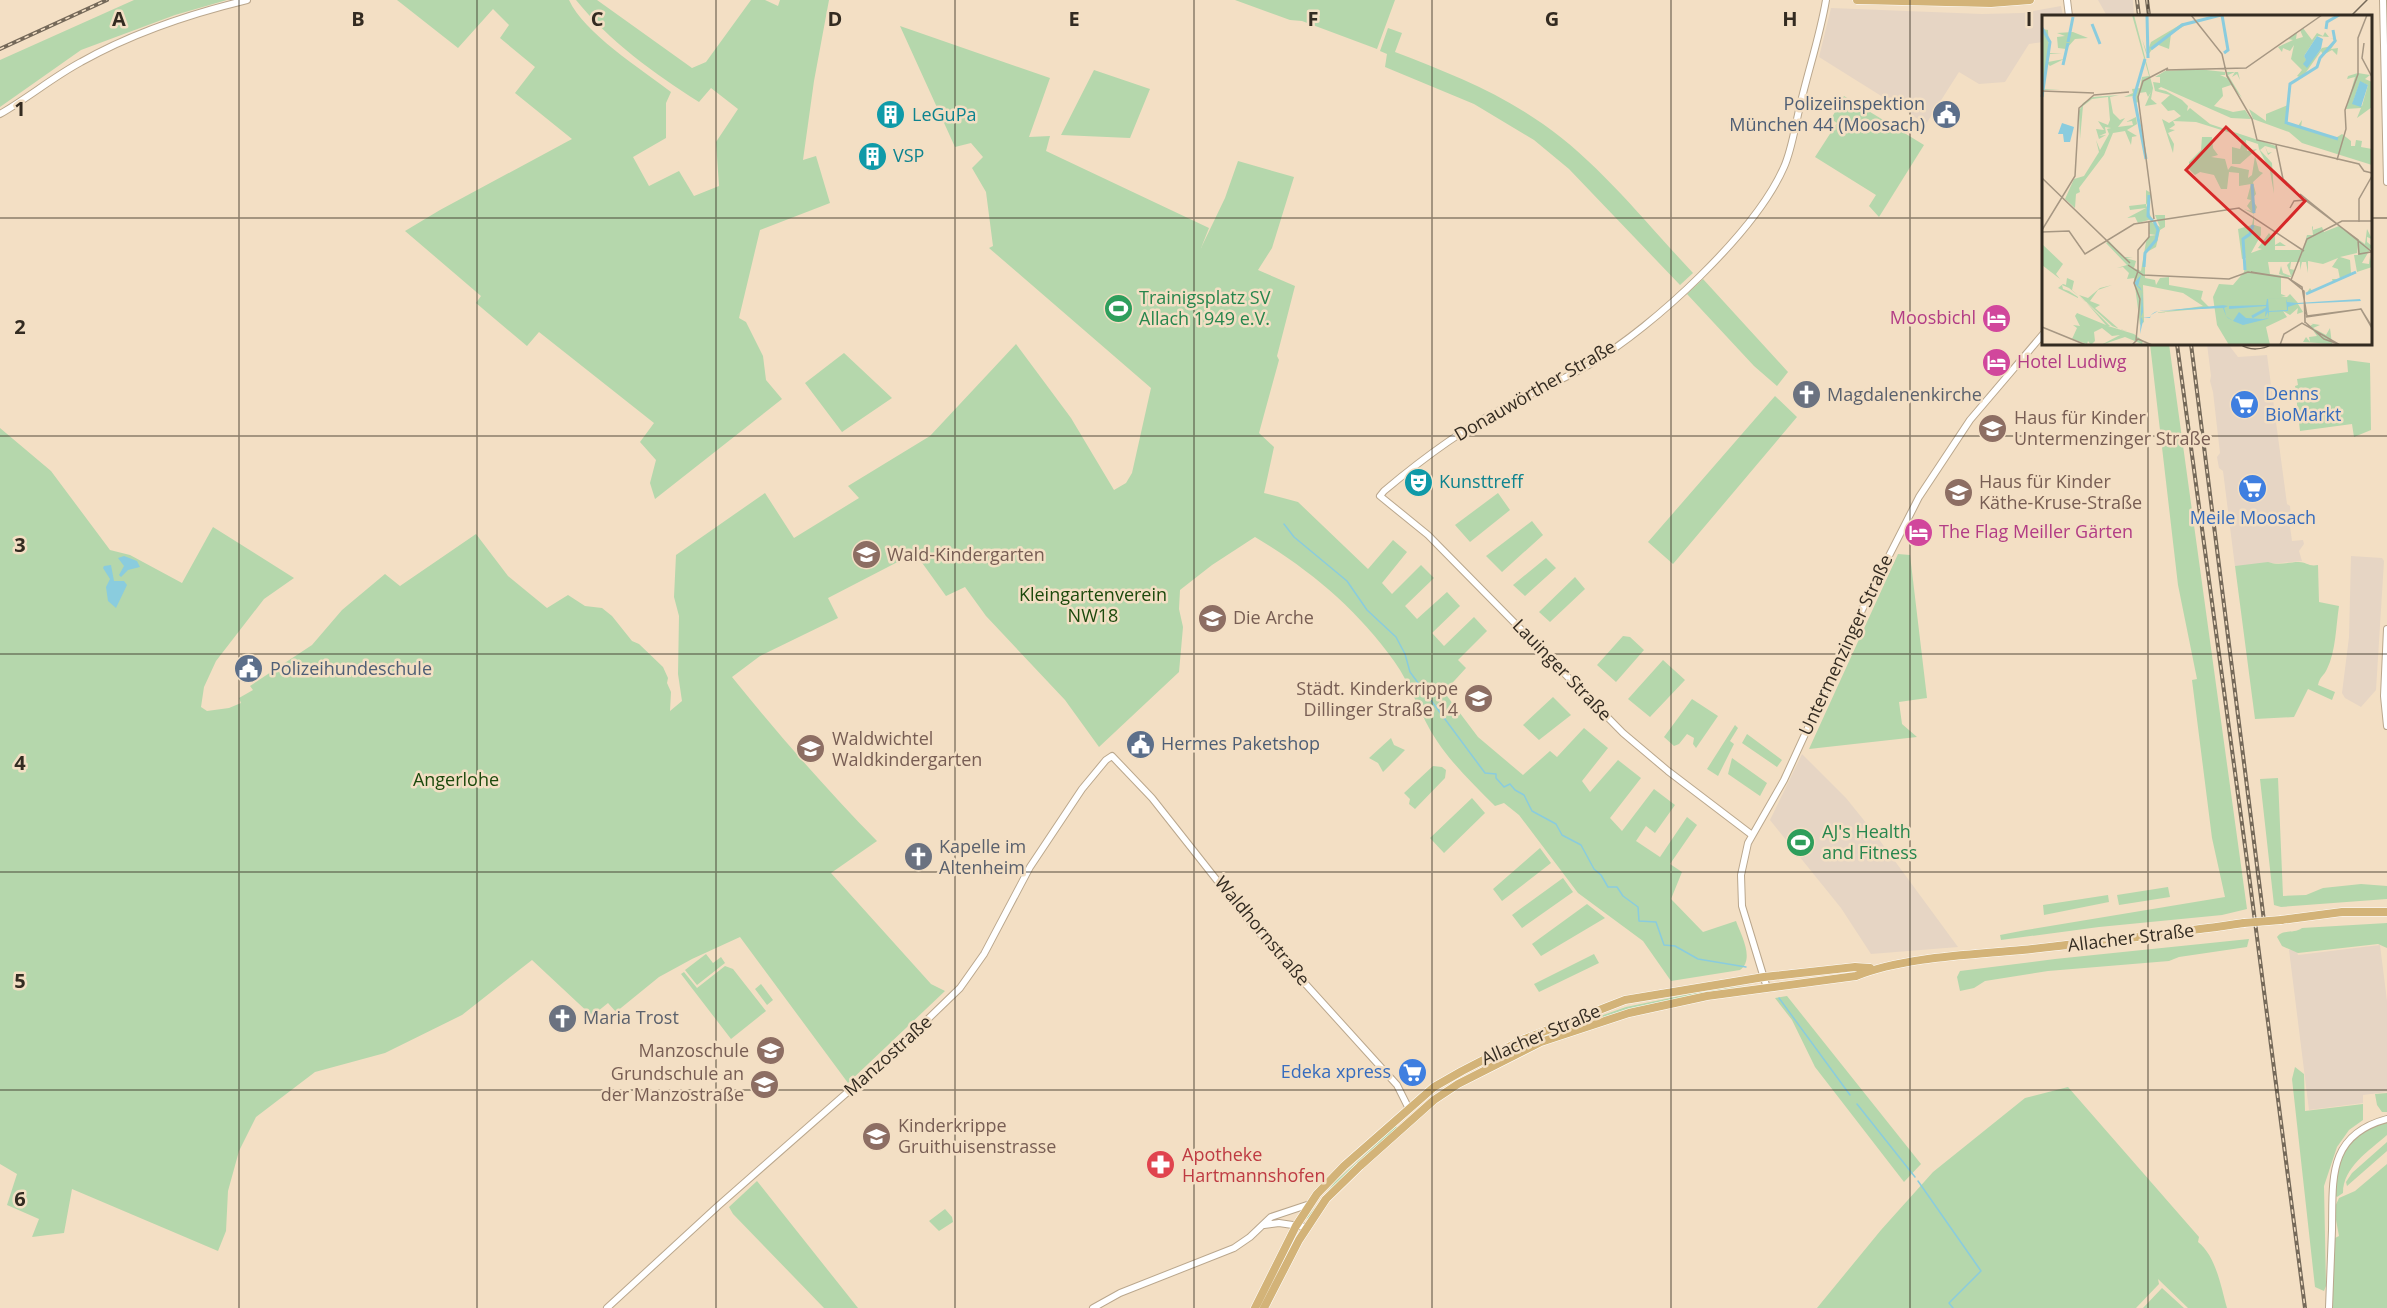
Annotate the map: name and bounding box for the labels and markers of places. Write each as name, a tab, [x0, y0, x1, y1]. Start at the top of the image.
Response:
place label: Polizeiinspektion München 44 (Moosach)	[1729, 91, 1925, 136]
public building icon: Polizeiinspektion München 44 (Moosach)	[1930, 98, 1962, 130]
building icon: LeGuPa	[875, 99, 907, 131]
place label: LeGuPa	[912, 102, 976, 126]
building icon: VSP	[856, 140, 888, 172]
place label: VSP	[893, 143, 924, 167]
place label: Trainigsplatz SV Allach 1949 e.V.	[1139, 285, 1271, 330]
sports icon: Trainigsplatz SV Allach 1949 e.V.	[1102, 292, 1134, 324]
hotel icon: Moosbichl	[1981, 302, 2013, 334]
place label: Moosbichl	[1890, 305, 1976, 329]
hotel icon: Hotel Ludiwg	[1980, 346, 2012, 378]
place label: Hotel Ludiwg	[2017, 349, 2127, 373]
church icon: Magdalenenkirche	[1790, 379, 1822, 411]
place label: Denns BioMarkt	[2265, 381, 2341, 426]
place label: Magdalenenkirche	[1827, 382, 1982, 406]
supermarket icon: Denns BioMarkt	[2228, 388, 2260, 420]
place label: Haus für Kinder Untermenzinger Straße	[2014, 405, 2211, 450]
school or university icon: Haus für Kinder Untermenzinger Straße	[1977, 412, 2009, 444]
theatre icon: Kunsttreff	[1402, 466, 1434, 498]
place label: Kunsttreff	[1439, 469, 1524, 493]
place label: Haus für Kinder Käthe-Kruse-Straße	[1979, 469, 2142, 514]
supermarket icon: Meile Moosach	[2237, 473, 2269, 505]
school or university icon: Haus für Kinder Käthe-Kruse-Straße	[1942, 476, 1974, 508]
place label: Meile Moosach	[2190, 505, 2316, 529]
hotel icon: The Flag Meiller Gärten	[1902, 516, 1934, 548]
place label: The Flag Meiller Gärten	[1939, 519, 2133, 543]
school or university icon: Wald-Kindergarten	[850, 539, 882, 571]
place label: Wald-Kindergarten	[887, 542, 1045, 566]
school or university icon: Die Arche	[1196, 602, 1228, 634]
place label: Die Arche	[1233, 605, 1314, 629]
public building icon: Polizeihundeschule	[233, 653, 265, 685]
place label: Polizeihundeschule	[270, 656, 432, 680]
place label: Städt. Kinderkrippe Dillinger Straße 14	[1296, 676, 1458, 721]
school or university icon: Städt. Kinderkrippe Dillinger Straße 14	[1463, 683, 1495, 715]
place label: Waldwichtel Waldkindergarten	[832, 726, 982, 771]
public building icon: Hermes Paketshop	[1124, 728, 1156, 760]
place label: Hermes Paketshop	[1161, 731, 1320, 755]
school or university icon: Waldwichtel Waldkindergarten	[795, 733, 827, 765]
place label: AJ's Health and Fitness	[1822, 819, 1917, 864]
sports icon: AJ's Health and Fitness	[1785, 826, 1817, 858]
place label: Kapelle im Altenheim	[939, 834, 1026, 879]
church icon: Kapelle im Altenheim	[902, 841, 934, 873]
church icon: Maria Trost	[546, 1002, 578, 1034]
place label: Maria Trost	[583, 1005, 679, 1029]
school or university icon: Manzoschule	[754, 1035, 786, 1067]
place label: Manzoschule	[639, 1038, 749, 1062]
supermarket icon: Edeka xpress	[1396, 1056, 1428, 1088]
place label: Edeka xpress	[1281, 1059, 1391, 1083]
place label: Grundschule an der Manzostraße	[601, 1061, 744, 1106]
school or university icon: Grundschule an der Manzostraße	[749, 1068, 781, 1100]
place label: Kinderkrippe Gruithuisenstrasse	[898, 1113, 1056, 1158]
school or university icon: Kinderkrippe Gruithuisenstrasse	[861, 1120, 893, 1152]
place label: Apotheke Hartmannshofen	[1182, 1142, 1325, 1187]
pharmacy icon: Apotheke Hartmannshofen	[1145, 1149, 1177, 1181]

